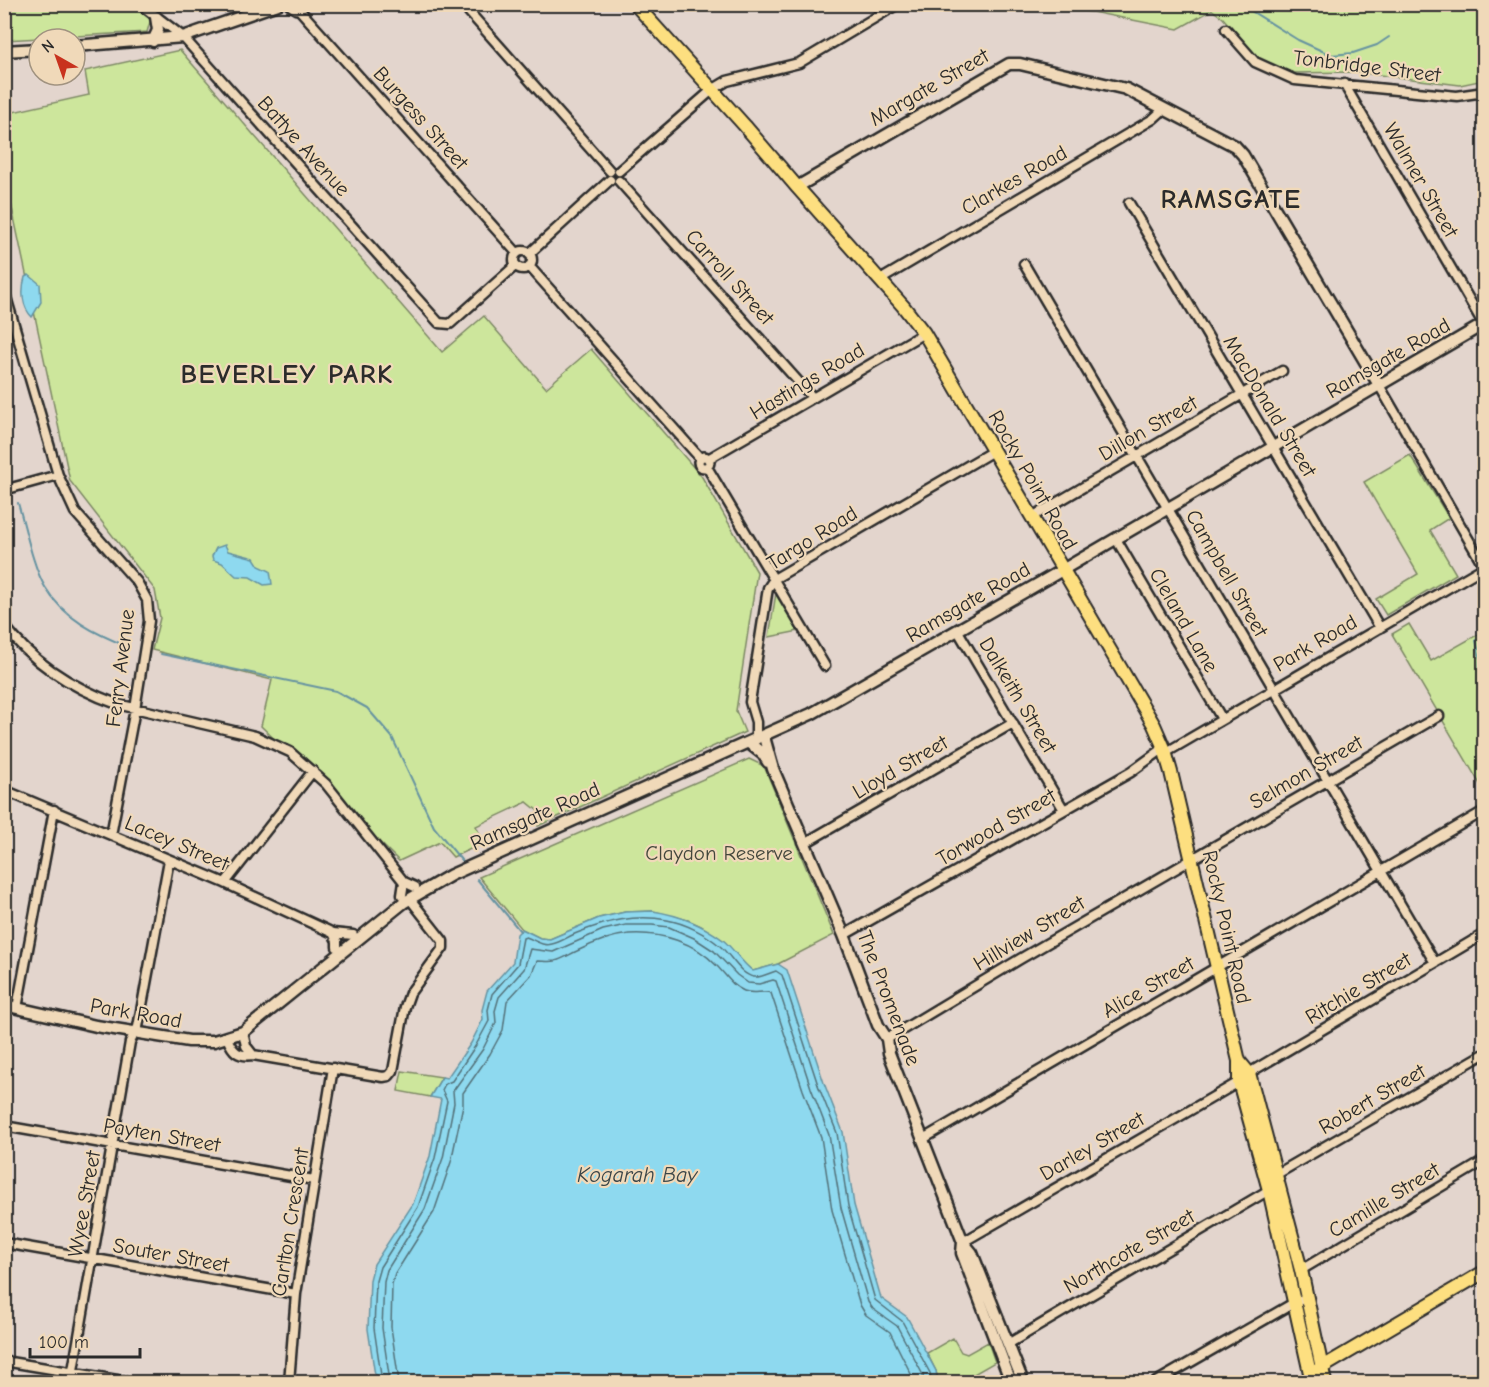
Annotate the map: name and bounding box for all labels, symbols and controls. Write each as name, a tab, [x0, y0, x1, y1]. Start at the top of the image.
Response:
north arrow	[27, 27, 87, 87]
text: N	[38, 36, 58, 57]
street label: Margate Street	[865, 43, 994, 131]
street label: Tonbridge Street	[1292, 45, 1443, 87]
street label: Burgess Street	[369, 62, 474, 175]
street label: Battye Avenue	[253, 91, 355, 201]
street label: Walmer Street	[1379, 119, 1464, 242]
street label: Clarkes Road	[957, 140, 1071, 220]
district label: RAMSGATE	[1161, 184, 1301, 215]
street label: Carroll Street	[681, 224, 780, 330]
street label: Ramsgate Road	[1322, 313, 1454, 403]
street label: MacDonald Street	[1218, 331, 1322, 482]
street label: Hastings Road	[745, 337, 869, 425]
district label: BEVERLEY PARK	[180, 359, 394, 390]
street label: Dillon Street	[1095, 390, 1202, 466]
street label: Rocky Point Road	[983, 406, 1083, 554]
street label: Targo Road	[762, 501, 862, 575]
street label: Campbell Street	[1181, 505, 1274, 642]
street label: Ramsgate Road	[902, 557, 1034, 647]
street label: Cleland Lane	[1145, 564, 1223, 676]
street label: Ferry Avenue	[101, 608, 139, 728]
street label: Park Road	[1269, 609, 1361, 677]
street label: Dalkeith Street	[974, 633, 1062, 758]
street label: Lloyd Street	[848, 730, 953, 804]
street label: Selmon Street	[1245, 730, 1368, 814]
street label: Ramsgate Road	[466, 777, 604, 855]
street label: Torwood Street	[932, 783, 1061, 871]
street label: Lacey Street	[121, 810, 234, 876]
park label: Claydon Reserve	[645, 841, 793, 865]
street label: Rocky Point Road	[1198, 848, 1256, 1006]
street label: Hillview Street	[969, 890, 1090, 976]
street label: The Promenade	[852, 927, 926, 1069]
street label: Ritchie Street	[1301, 947, 1416, 1029]
street label: Alice Street	[1098, 951, 1199, 1023]
street label: Park Road	[88, 993, 184, 1033]
street label: Robert Street	[1314, 1058, 1430, 1139]
street label: Darley Street	[1036, 1106, 1149, 1186]
street label: Payten Street	[102, 1113, 223, 1157]
street label: Carlton Crescent	[266, 1145, 314, 1298]
street label: Wyee Street	[63, 1148, 105, 1259]
street label: Camille Street	[1324, 1157, 1445, 1243]
water label: Kogarah Bay	[577, 1162, 698, 1188]
street label: Northcote Street	[1059, 1203, 1200, 1298]
street label: Souter Street	[111, 1233, 232, 1277]
scale bar	[30, 1321, 140, 1359]
text: 100 m	[39, 1332, 89, 1353]

